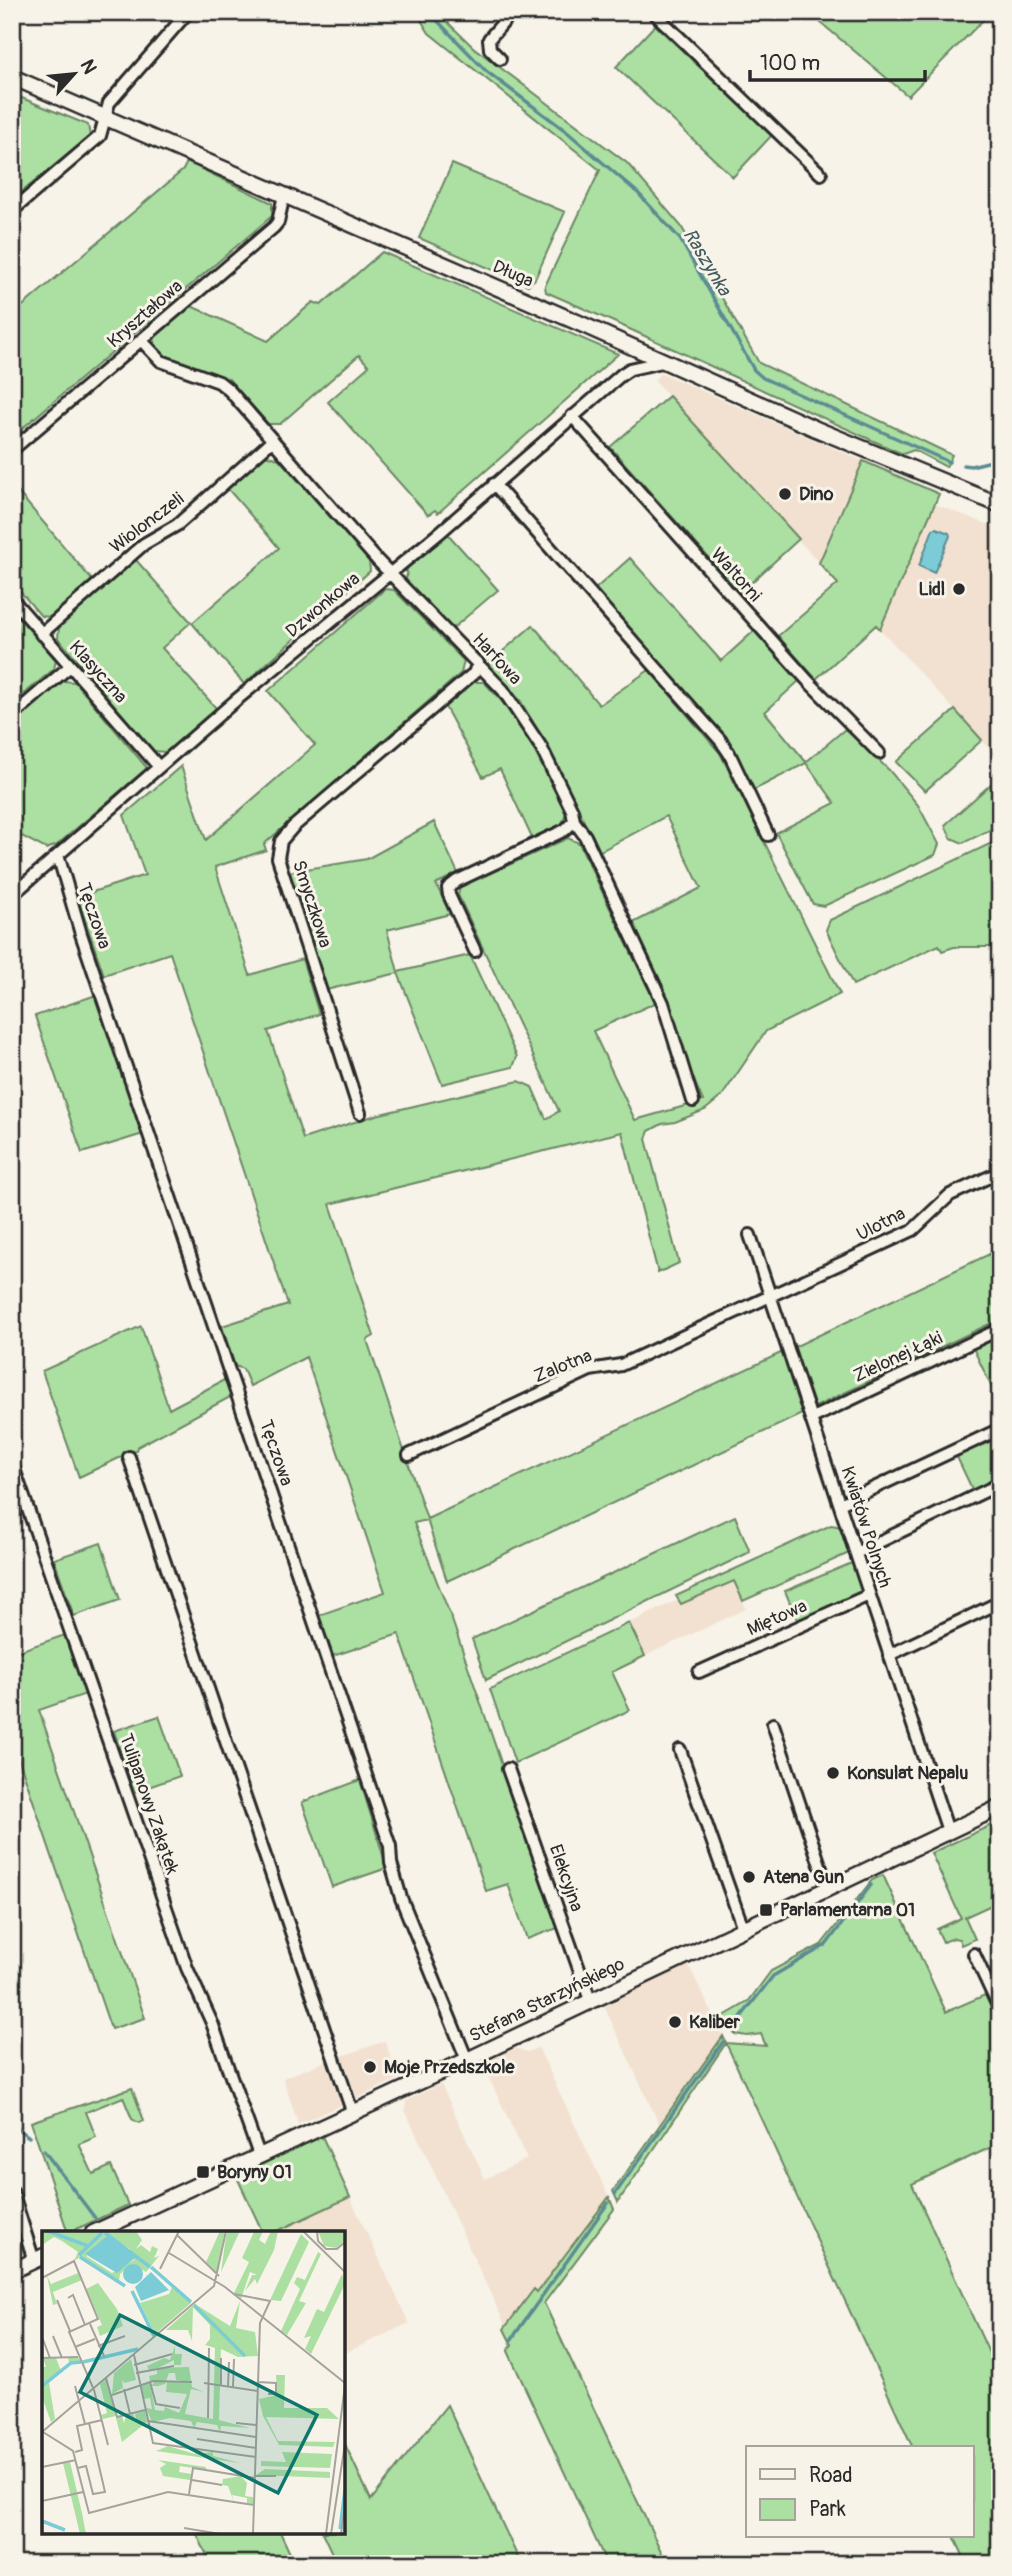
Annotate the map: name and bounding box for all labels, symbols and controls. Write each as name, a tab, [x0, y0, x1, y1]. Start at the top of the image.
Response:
north arrow	[38, 38, 108, 108]
scale bar	[750, 38, 925, 82]
text: 100 m	[760, 50, 820, 77]
text: N	[75, 56, 102, 78]
water label: Raszynka	[678, 224, 737, 301]
street label: Długa	[489, 255, 537, 293]
street label: Kryształowa	[103, 275, 187, 353]
place label: Dino	[799, 483, 834, 506]
marker: Dino	[777, 486, 793, 502]
street label: Wiolonczeli	[105, 488, 189, 558]
street label: Waltorni	[706, 543, 766, 607]
street label: Dzwonkowa	[281, 567, 365, 643]
place label: Lidl	[919, 578, 945, 601]
marker: Lidl	[951, 581, 967, 597]
street label: Harfowa	[467, 628, 527, 690]
street label: Klasyczna	[64, 636, 132, 708]
street label: Smyczkowa	[287, 858, 337, 950]
street label: Tęczowa	[72, 880, 116, 952]
street label: Ulotna	[853, 1202, 909, 1246]
street label: Zielonej Łąki	[850, 1326, 946, 1388]
street label: Zalotna	[531, 1344, 595, 1388]
street label: Tęczowa	[254, 1417, 298, 1489]
street label: Kwiatów Polnych	[836, 1463, 896, 1591]
street label: Miętowa	[744, 1595, 810, 1641]
street label: Tulipanowy Zakątek	[114, 1731, 184, 1878]
place label: Konsulat Nepalu	[847, 1762, 968, 1785]
marker: Konsulat Nepalu	[825, 1765, 841, 1781]
street label: Elekcyjna	[544, 1841, 588, 1915]
place label: Atena Gun	[763, 1866, 844, 1889]
marker: Atena Gun	[741, 1869, 757, 1885]
place label: Parlamentarna 01	[780, 1899, 915, 1922]
marker: Parlamentarna 01	[758, 1902, 774, 1918]
street label: Stefana Starzyńskiego	[466, 1952, 629, 2048]
place label: Kaliber	[689, 2011, 740, 2034]
marker: Kaliber	[667, 2014, 683, 2030]
place label: Moje Przedszkole	[384, 2056, 515, 2079]
marker: Moje Przedszkole	[362, 2059, 378, 2075]
place label: Boryny 01	[217, 2161, 292, 2184]
marker: Boryny 01	[195, 2164, 211, 2180]
inset map	[42, 2231, 345, 2534]
legend	[746, 2446, 974, 2538]
text: Road	[809, 2462, 853, 2489]
text: Park	[809, 2496, 846, 2523]

